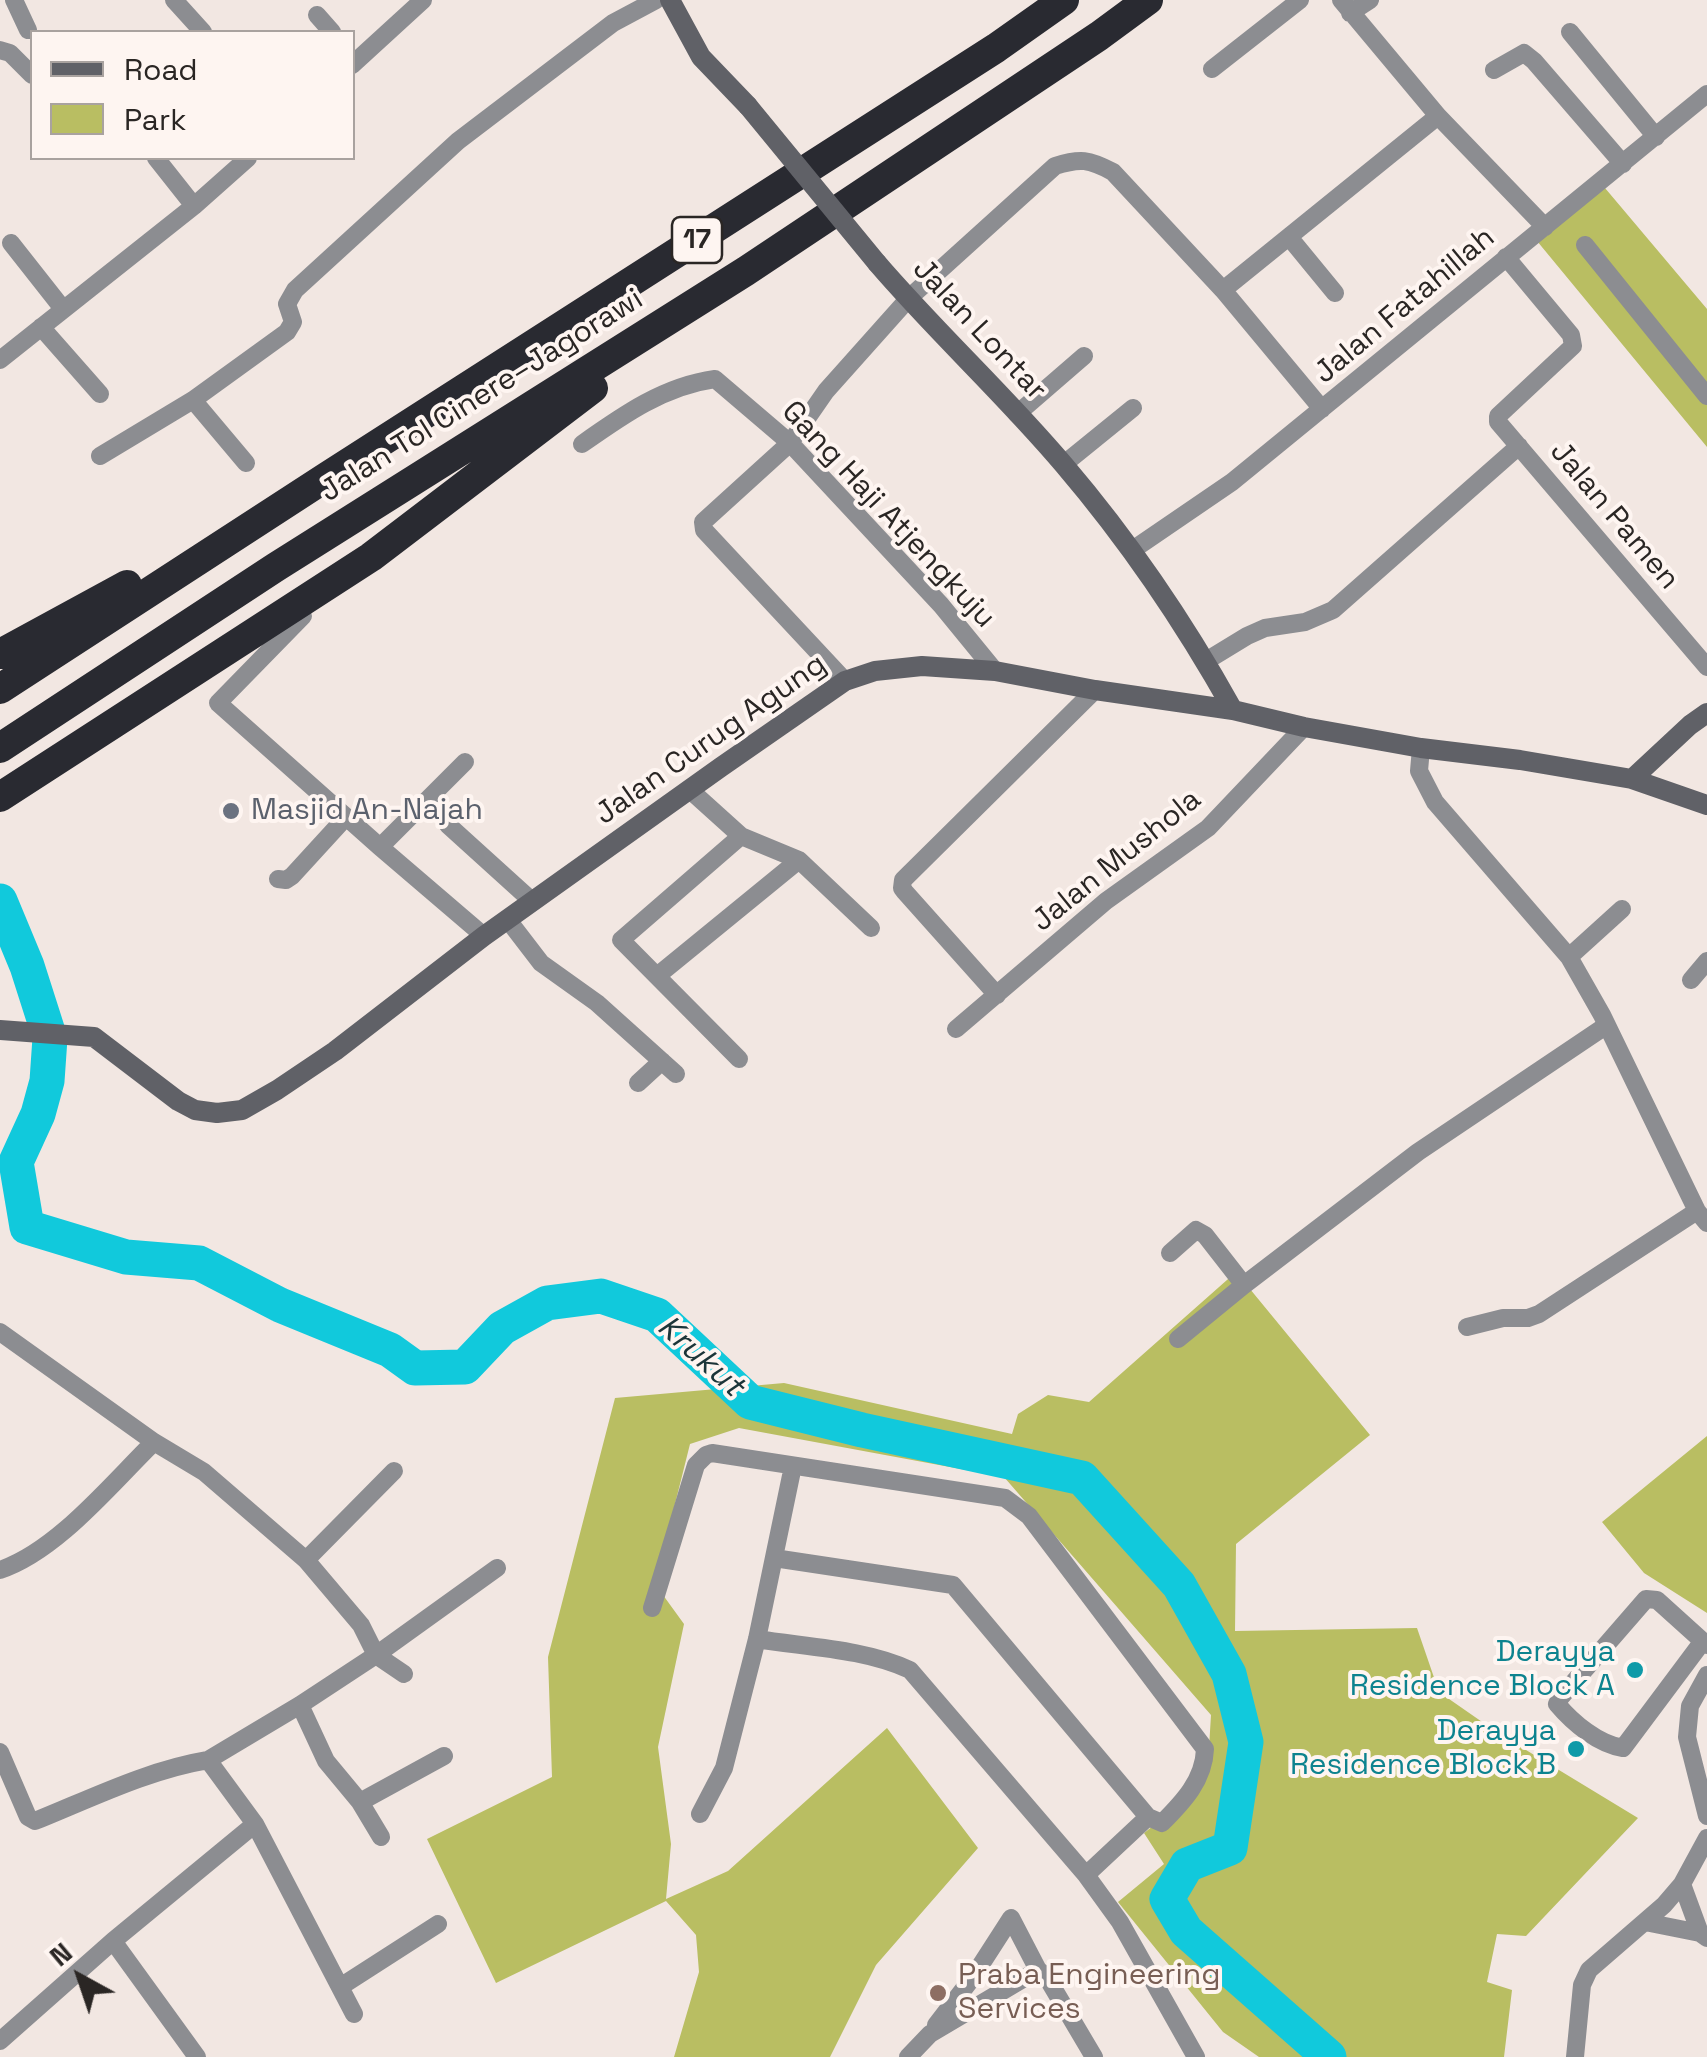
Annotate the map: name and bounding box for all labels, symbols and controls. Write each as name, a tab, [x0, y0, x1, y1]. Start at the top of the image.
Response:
legend	[30, 30, 355, 160]
text: Road	[124, 50, 198, 89]
text: Park	[124, 100, 186, 139]
road number: 17	[672, 217, 722, 263]
street label: Jalan Fatahillah	[1308, 220, 1502, 392]
street label: Jalan Lontar	[904, 252, 1054, 408]
street label: Jalan Tol Cinere–Jagorawi	[314, 282, 650, 510]
street label: Gang Haji Atjengkuju	[774, 394, 1002, 636]
street label: Jalan Pamen	[1542, 435, 1686, 597]
street label: Jalan Curug Agung	[589, 647, 833, 833]
street label: Jalan Mushola	[1025, 782, 1209, 940]
place label: Masjid An-Najah	[251, 793, 483, 829]
marker: Masjid An-Najah	[220, 800, 242, 822]
water label: Krukut	[649, 1308, 751, 1406]
place label: Derayya Residence Block A	[1350, 1635, 1615, 1706]
marker: Derayya Residence Block A	[1624, 1659, 1646, 1681]
place label: Derayya Residence Block B	[1290, 1714, 1556, 1784]
marker: Derayya Residence Block B	[1565, 1738, 1587, 1760]
north arrow	[30, 1927, 130, 2027]
text: N	[42, 1934, 79, 1974]
place label: Praba Engineering Services	[958, 1958, 1220, 2028]
marker: Praba Engineering Services	[927, 1982, 949, 2004]

